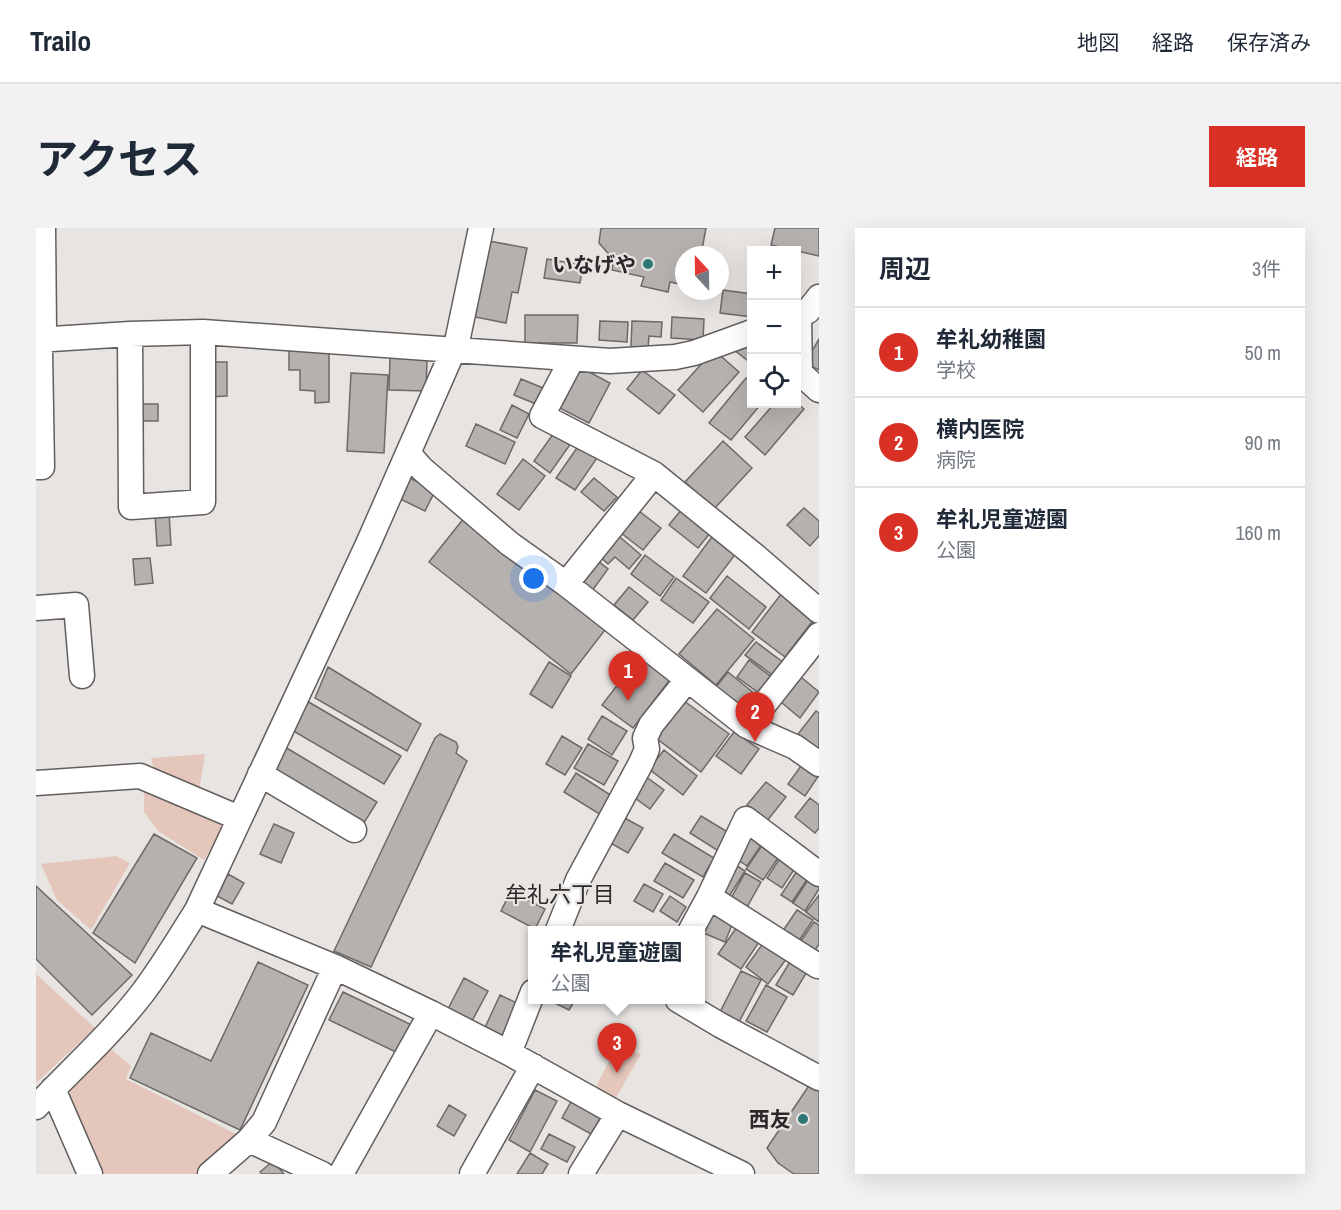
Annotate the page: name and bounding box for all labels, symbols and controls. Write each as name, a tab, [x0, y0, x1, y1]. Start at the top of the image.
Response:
text: Trailo	[30, 22, 91, 60]
text: 地図	[1077, 28, 1119, 57]
text: 経路	[1152, 28, 1194, 57]
text: 保存済み	[1227, 28, 1311, 57]
button: 経路	[1209, 126, 1305, 187]
text: アクセス	[36, 131, 202, 187]
north arrow	[675, 246, 729, 300]
map controls	[747, 246, 801, 408]
button: +	[747, 246, 801, 300]
place label: いなげや	[552, 250, 636, 279]
text: 周辺	[879, 251, 931, 286]
text: 3件	[1252, 255, 1281, 282]
marker: いなげや	[641, 257, 655, 271]
button: −	[747, 300, 801, 354]
text: 牟礼幼稚園	[936, 324, 1046, 354]
text: 1	[894, 339, 903, 366]
text: 50 m	[1245, 339, 1281, 366]
button: locate	[747, 354, 801, 408]
text: 学校	[936, 356, 976, 383]
text: 横内医院	[936, 414, 1024, 444]
text: 2	[894, 429, 903, 456]
text: 90 m	[1245, 429, 1281, 456]
text: 病院	[936, 446, 976, 473]
text: 牟礼児童遊園	[936, 504, 1068, 534]
text: 3	[894, 519, 903, 546]
text: 160 m	[1235, 519, 1281, 546]
text: 公園	[936, 536, 976, 563]
your location	[519, 564, 548, 593]
pin: 1	[608, 652, 648, 701]
pin: 2	[736, 692, 774, 742]
district label: 牟礼六丁目	[505, 879, 615, 909]
popup	[528, 926, 705, 1004]
text: 牟礼児童遊園	[550, 937, 683, 967]
text: 公園	[550, 969, 590, 996]
pin: 3	[598, 1024, 636, 1073]
place label: 西友	[749, 1105, 791, 1134]
marker: 西友	[796, 1112, 810, 1126]

